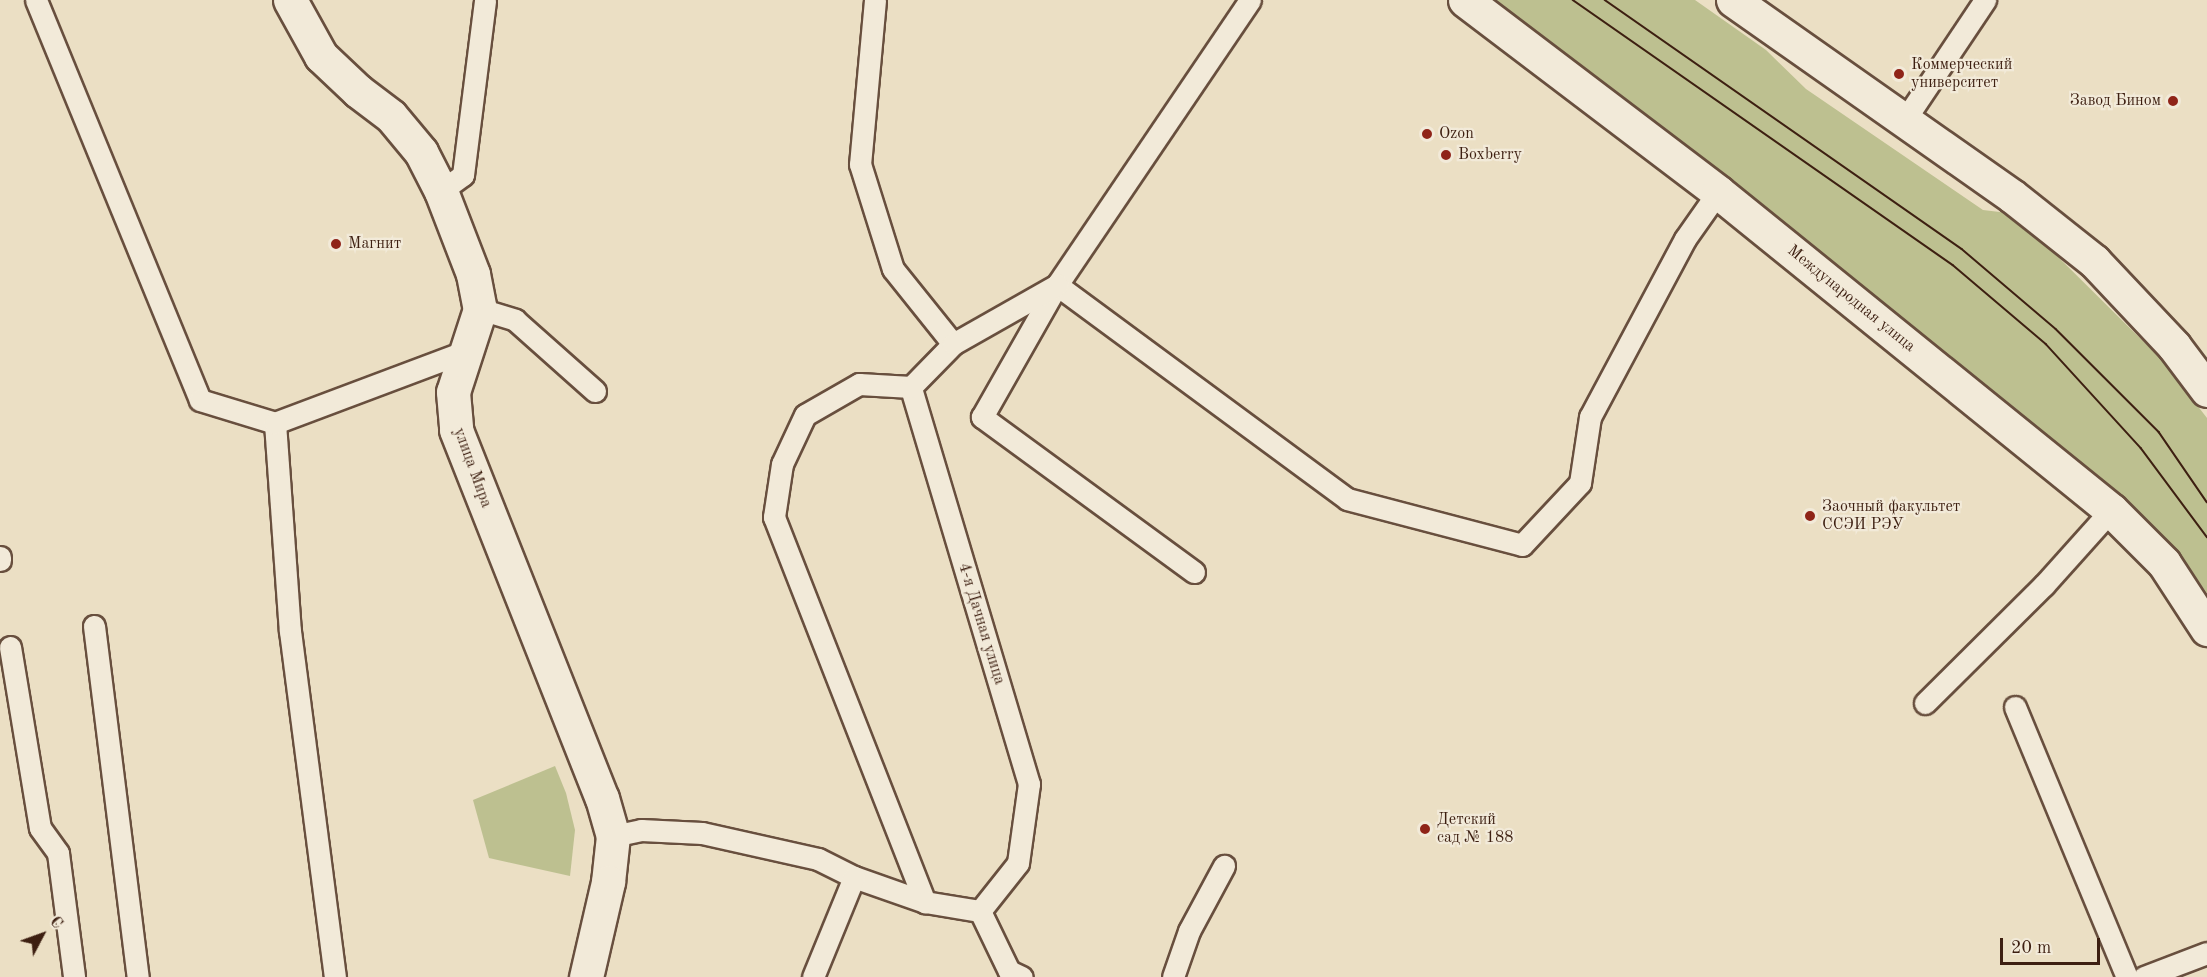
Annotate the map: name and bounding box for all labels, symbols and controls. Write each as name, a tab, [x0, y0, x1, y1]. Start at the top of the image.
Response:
place label: Коммерческий университет	[1911, 55, 2012, 93]
marker: Коммерческий университет	[1892, 67, 1906, 81]
place label: Завод Бином	[2070, 91, 2161, 111]
marker: Завод Бином	[2166, 94, 2180, 108]
place label: Ozon	[1439, 124, 1474, 144]
marker: Ozon	[1420, 127, 1434, 141]
place label: Boxberry	[1458, 145, 1522, 165]
marker: Boxberry	[1439, 148, 1453, 162]
place label: Магнит	[348, 234, 401, 254]
marker: Магнит	[329, 237, 343, 251]
street label: Международная улица	[1783, 241, 1919, 357]
street label: улица Мира	[449, 425, 495, 511]
place label: Заочный факультет ССЭИ РЭУ	[1822, 497, 1960, 535]
marker: Заочный факультет ССЭИ РЭУ	[1803, 509, 1817, 523]
street label: 4-я Дачная улица	[953, 561, 1009, 687]
place label: Детский сад № 188	[1437, 810, 1514, 848]
marker: Детский сад № 188	[1418, 822, 1432, 836]
north arrow	[12, 905, 72, 965]
text: С	[46, 914, 65, 932]
scale bar	[2003, 926, 2104, 964]
text: 20 m	[2011, 939, 2051, 957]

